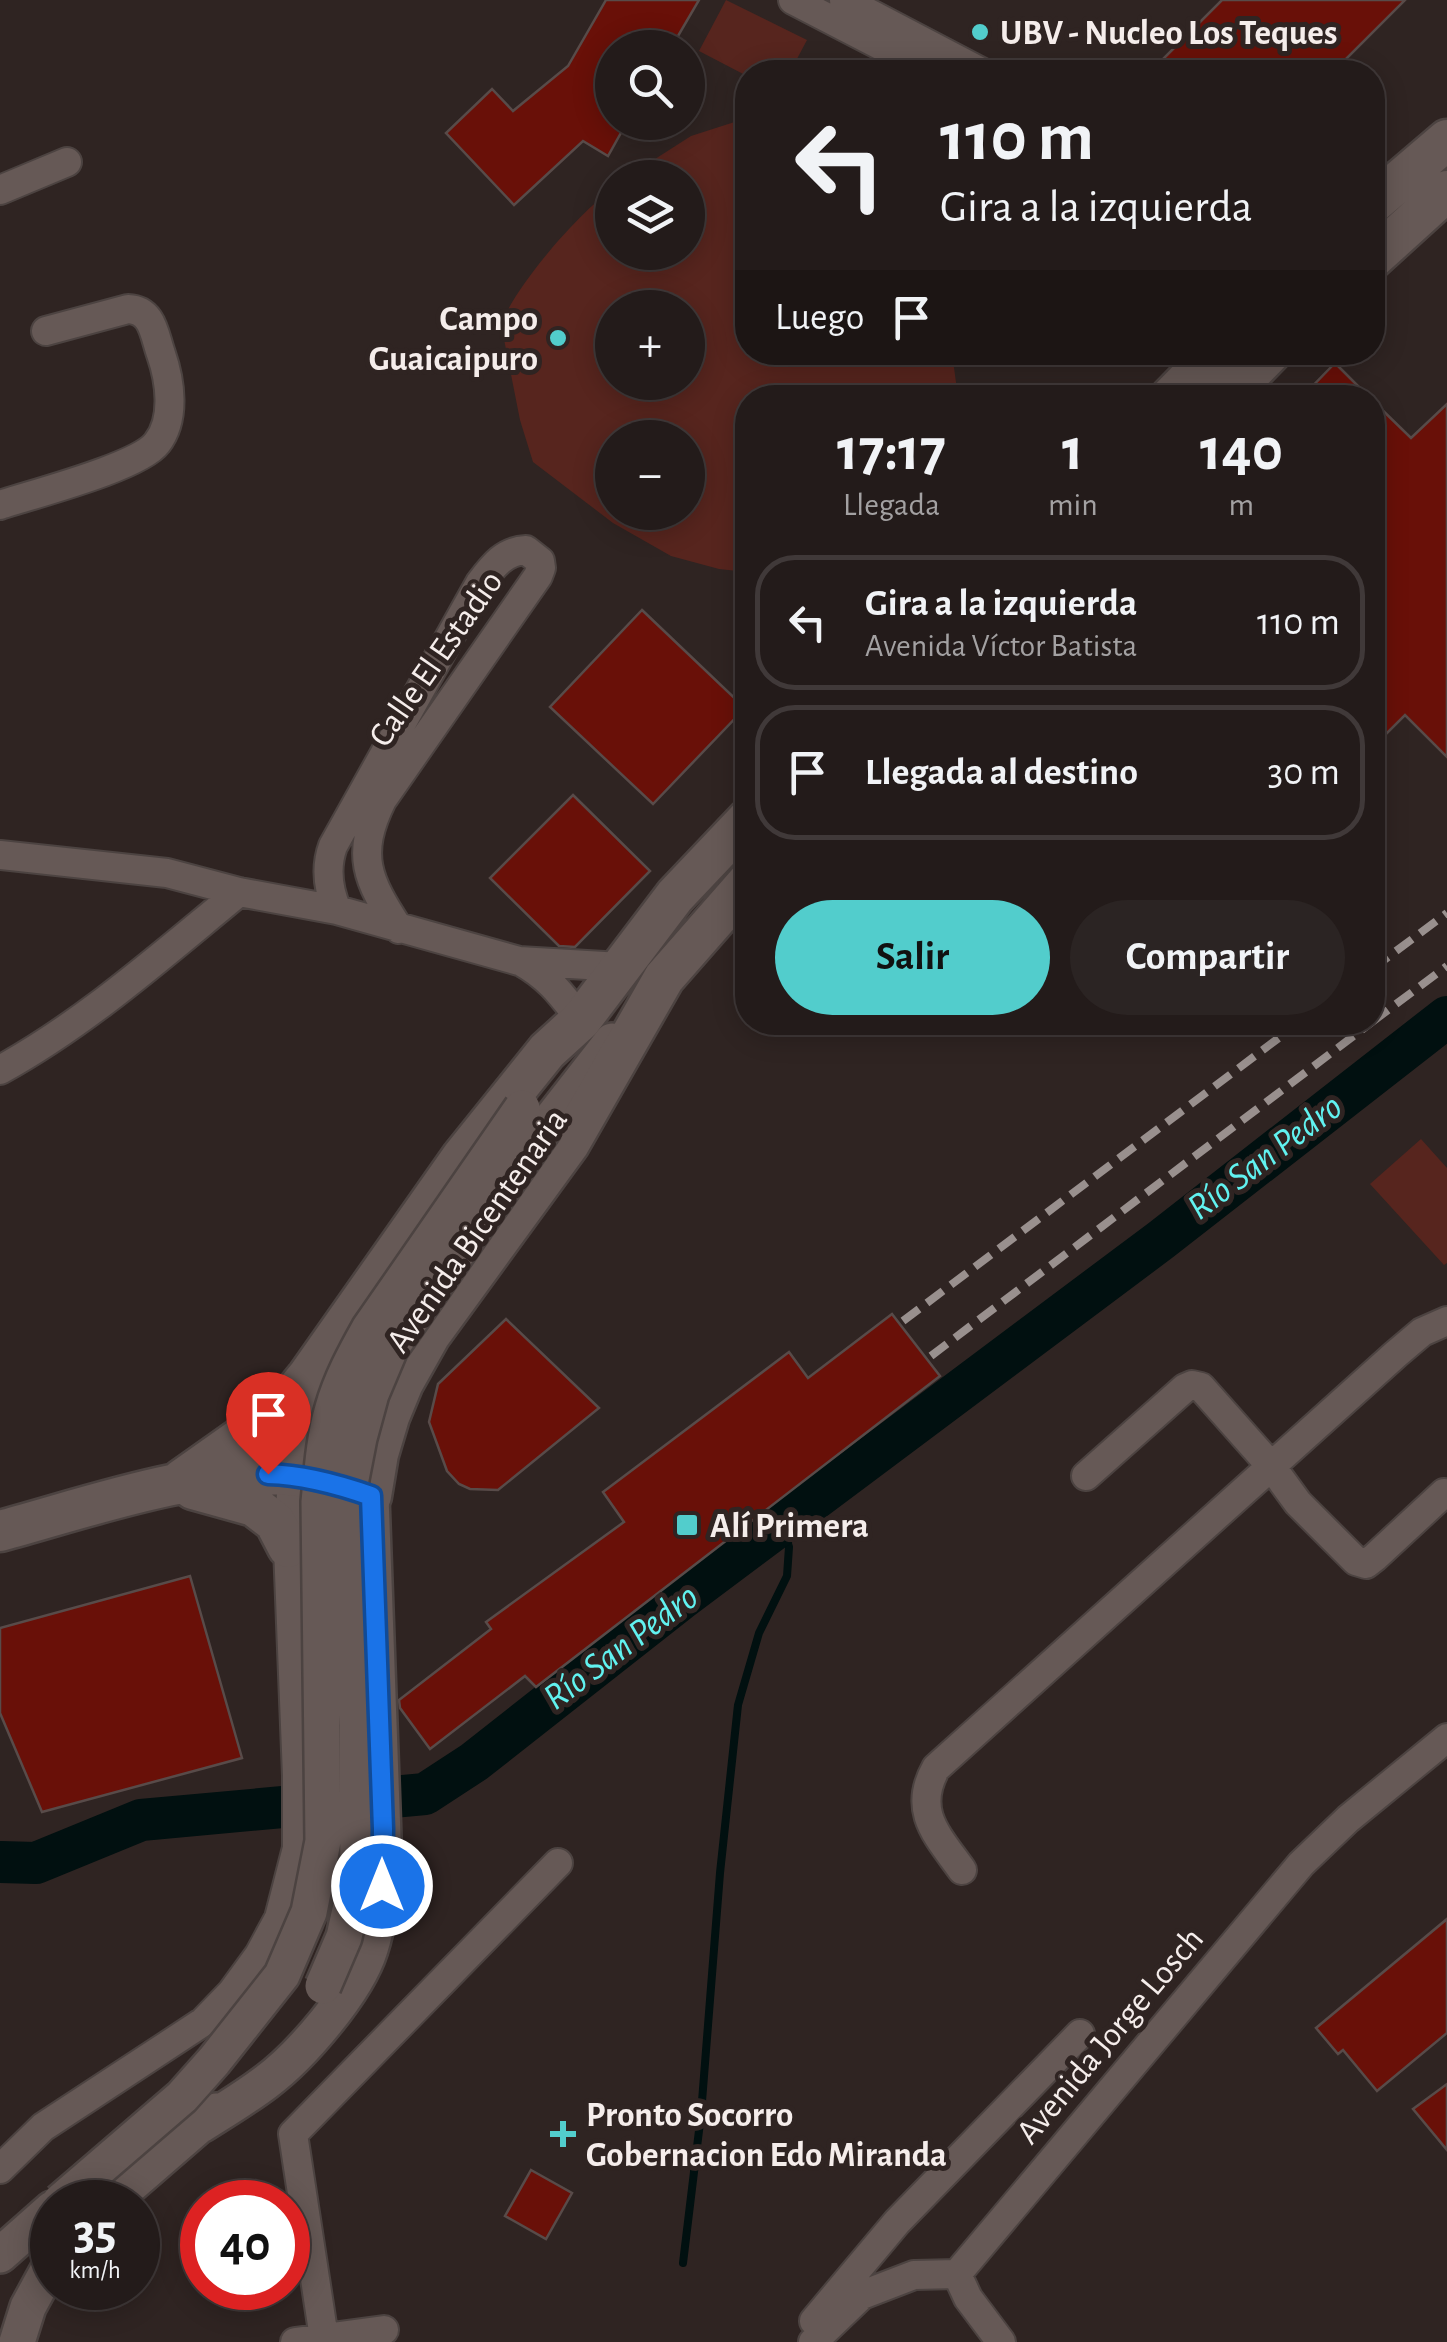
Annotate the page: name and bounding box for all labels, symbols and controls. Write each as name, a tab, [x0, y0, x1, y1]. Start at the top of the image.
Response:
place label: UBV - Nucleo Los Teques	[1000, 16, 1337, 51]
marker: UBV - Nucleo Los Teques	[969, 21, 991, 43]
map controls	[595, 30, 705, 530]
button: search	[595, 30, 705, 140]
icon: left	[775, 100, 905, 230]
text: 110 m	[940, 103, 1094, 173]
button: layers	[595, 160, 705, 270]
text: Gira a la izquierda	[940, 185, 1253, 230]
button: +	[595, 290, 705, 400]
icon: arrive	[884, 290, 939, 345]
text: Luego	[775, 299, 864, 337]
place label: Campo Guaicaipuro	[369, 302, 538, 377]
marker: Campo Guaicaipuro	[547, 327, 569, 349]
button: −	[595, 420, 705, 530]
text: 17:17	[837, 421, 946, 481]
text: 1	[1062, 421, 1084, 481]
text: 140	[1200, 421, 1283, 481]
text: Llegada	[843, 489, 940, 521]
text: min	[1048, 489, 1098, 521]
text: m	[1229, 489, 1254, 521]
street label: Calle El Estadio	[363, 565, 510, 753]
text: Gira a la izquierda	[865, 585, 1137, 623]
icon: left	[780, 595, 835, 650]
text: 110 m	[1257, 604, 1340, 642]
text: Avenida Víctor Batista	[865, 630, 1137, 662]
icon: arrive	[780, 745, 835, 800]
text: Llegada al destino	[865, 754, 1138, 792]
text: 30 m	[1268, 754, 1340, 792]
button: Salir	[775, 900, 1050, 1015]
button: Compartir	[1070, 900, 1345, 1015]
water label: Río San Pedro	[1181, 1088, 1349, 1228]
street label: Avenida Bicentenaria	[380, 1103, 574, 1359]
pin	[226, 1372, 311, 1475]
icon: arrive	[241, 1387, 296, 1442]
place label: Alí Primera	[710, 1509, 869, 1544]
marker: Alí Primera	[674, 1512, 700, 1538]
water label: Río San Pedro	[537, 1578, 705, 1718]
position arrow	[330, 1834, 434, 1938]
street label: Avenida Jorge Losch	[1010, 1921, 1210, 2151]
place label: Pronto Socorro Gobernacion Edo Miranda	[586, 2098, 947, 2173]
marker: Pronto Socorro Gobernacion Edo Miranda	[550, 2121, 576, 2147]
speed limit sign: 40	[180, 2180, 310, 2310]
text: 35	[73, 2208, 117, 2258]
text: km/h	[69, 2258, 121, 2283]

